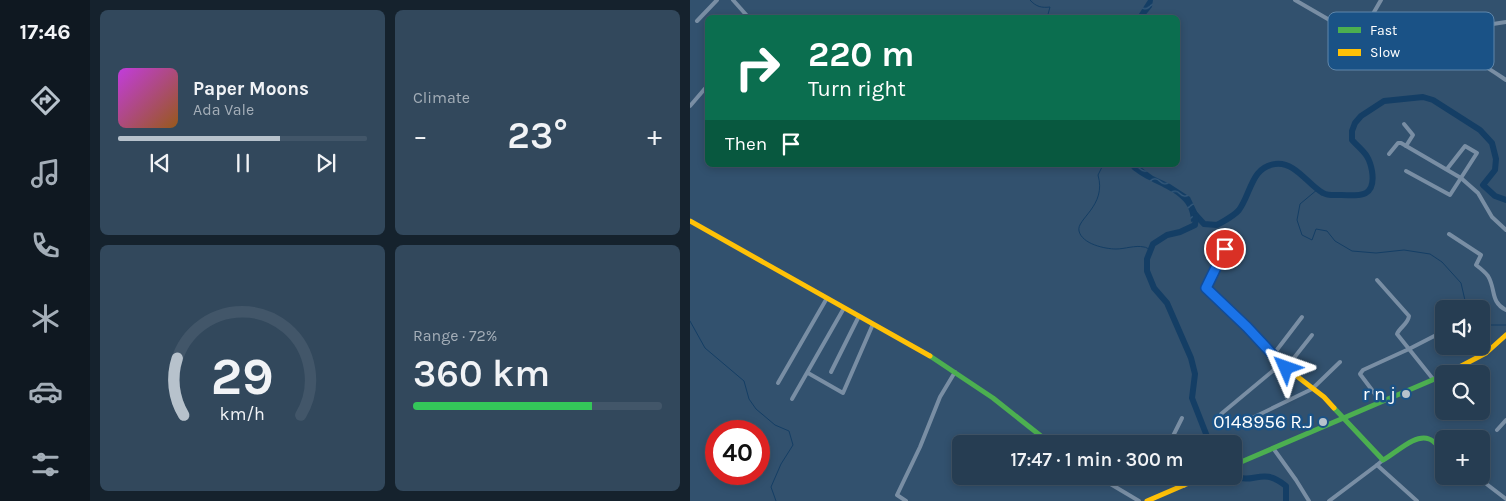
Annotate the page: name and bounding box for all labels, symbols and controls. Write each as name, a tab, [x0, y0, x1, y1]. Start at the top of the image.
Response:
legend	[1328, 12, 1494, 70]
text: 17:46	[19, 19, 71, 45]
text: Fast	[1370, 22, 1397, 39]
text: 220 m	[808, 34, 915, 75]
icon: right	[725, 35, 790, 100]
text: Slow	[1370, 44, 1400, 61]
text: Turn right	[808, 76, 906, 102]
text: Paper Moons	[193, 78, 309, 100]
icon: directions	[28, 83, 63, 118]
text: Climate	[413, 88, 470, 107]
text: Ada Vale	[193, 100, 254, 119]
text: 23°	[507, 113, 568, 158]
text: −	[413, 119, 428, 152]
text: +	[647, 119, 662, 152]
icon: arrive	[777, 130, 805, 158]
text: Then	[725, 133, 767, 155]
icon: previous	[146, 149, 174, 177]
icon: pause	[229, 149, 257, 177]
icon: next	[312, 149, 340, 177]
icon: music	[28, 156, 63, 191]
icon: phone	[28, 228, 63, 263]
pin	[1204, 228, 1246, 270]
icon: arrive	[1211, 235, 1239, 263]
map controls	[1435, 300, 1490, 485]
button: sound	[1435, 300, 1490, 355]
icon: climate	[28, 301, 63, 336]
text: Range · 72%	[413, 326, 497, 345]
position arrow	[1259, 341, 1311, 393]
text: 29	[211, 346, 274, 407]
text: 360 km	[413, 351, 550, 396]
button: search	[1435, 365, 1490, 420]
icon: car	[28, 374, 63, 409]
place label: r n j	[1363, 383, 1396, 405]
marker: r n j	[1400, 388, 1412, 400]
text: km/h	[220, 404, 265, 425]
place label: 0148956 R.J	[1213, 411, 1313, 433]
marker: 0148956 R.J	[1317, 416, 1329, 428]
speed limit sign: 40	[705, 420, 770, 485]
button: +	[1435, 430, 1490, 485]
icon: filters	[28, 447, 63, 482]
text: 17:47 · 1 min · 300 m	[1010, 449, 1184, 471]

